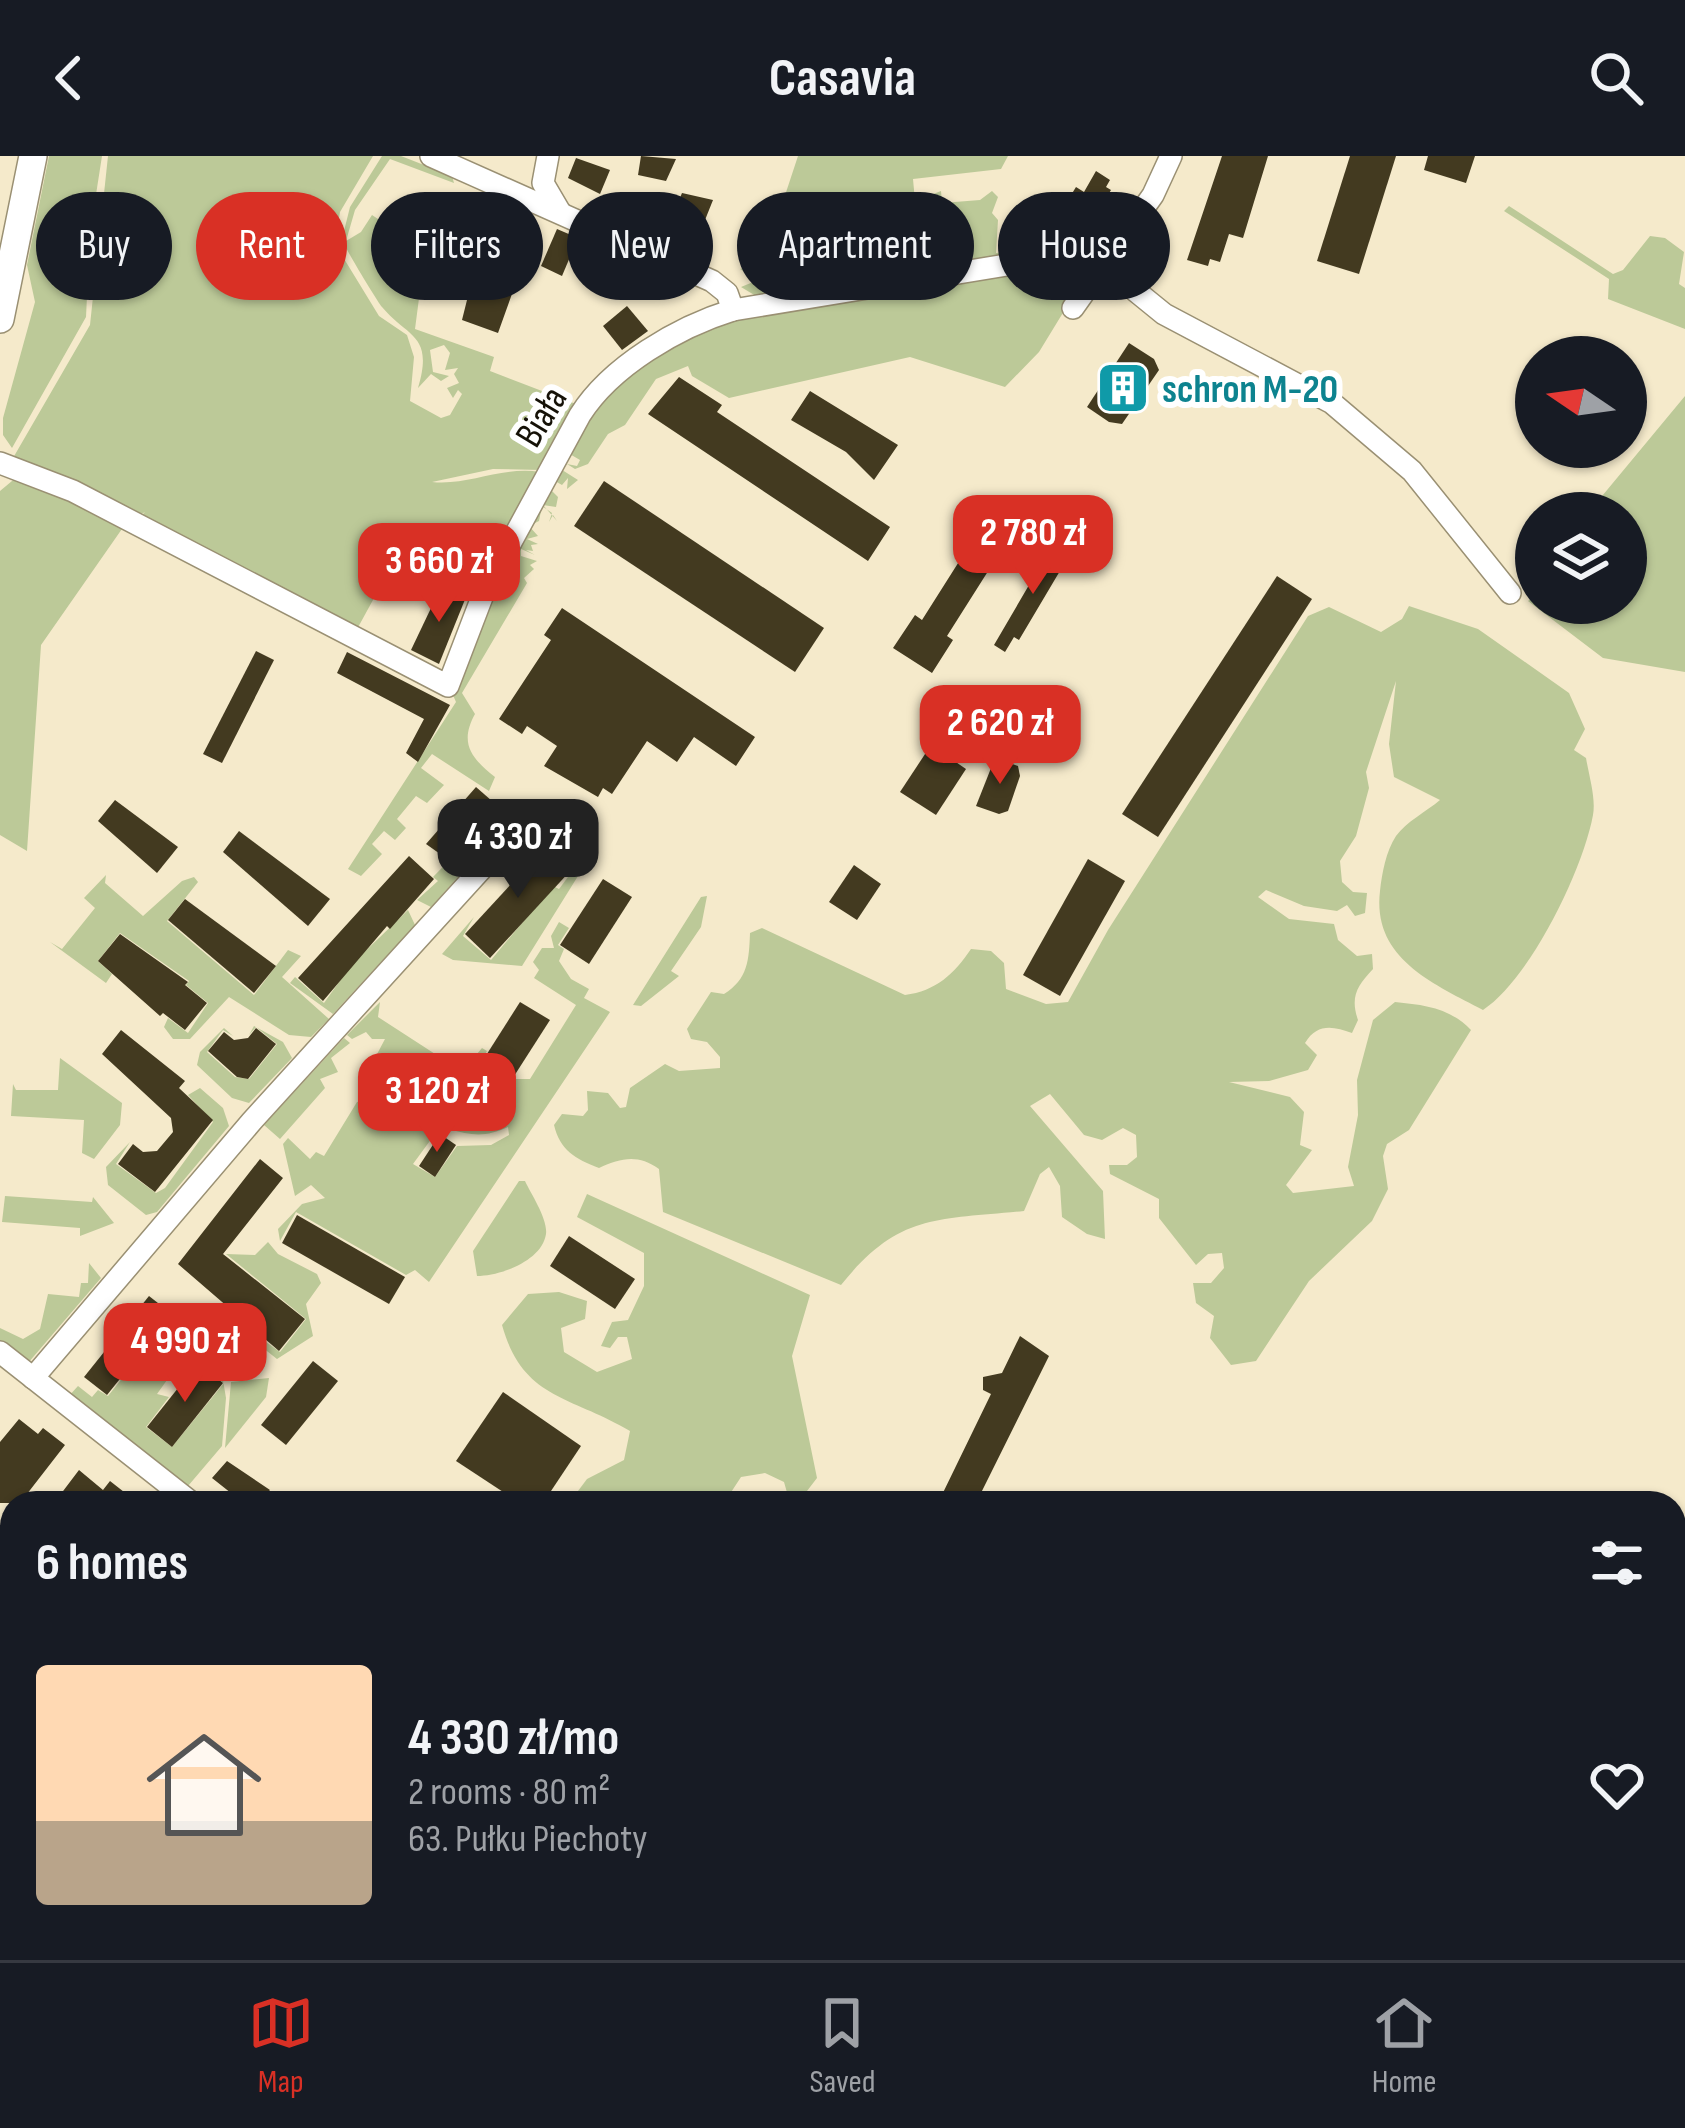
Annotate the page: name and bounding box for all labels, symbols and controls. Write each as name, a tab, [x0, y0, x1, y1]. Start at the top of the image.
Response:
icon: back	[36, 45, 102, 111]
icon: search	[1583, 45, 1649, 111]
text: Casavia	[769, 46, 916, 111]
chip: Buy	[36, 192, 172, 300]
chip: Rent	[196, 192, 347, 300]
chip: Filters	[371, 192, 543, 300]
chip: New	[567, 192, 713, 300]
chip: Apartment	[737, 192, 974, 300]
chip: House	[998, 192, 1170, 300]
north arrow	[1515, 336, 1647, 468]
map controls	[1515, 336, 1647, 624]
building icon: schron M-20	[1095, 360, 1151, 416]
place label: schron M-20	[1162, 367, 1338, 414]
street label: Biała	[506, 379, 578, 456]
button: layers	[1515, 492, 1647, 624]
pin: 2 780 zł	[909, 495, 1157, 597]
text: 2 780 zł	[980, 510, 1086, 557]
pin: 3 660 zł	[315, 523, 563, 625]
text: 3 660 zł	[385, 538, 493, 585]
pin: 2 620 zł	[876, 685, 1124, 787]
text: 2 620 zł	[947, 700, 1053, 747]
pin: 4 330 zł	[394, 799, 642, 901]
text: 4 330 zł	[465, 814, 571, 861]
pin: 3 120 zł	[313, 1053, 561, 1155]
text: 3 120 zł	[385, 1068, 489, 1115]
pin: 4 990 zł	[61, 1303, 309, 1405]
text: 4 990 zł	[131, 1318, 239, 1365]
icon: filters	[1584, 1530, 1650, 1596]
text: 6 homes	[36, 1533, 188, 1594]
text: 4 330 zł/mo	[408, 1708, 619, 1769]
icon: home	[132, 1713, 276, 1857]
icon: heart	[1584, 1752, 1650, 1818]
text: 2 rooms · 80 m²	[408, 1769, 610, 1816]
text: 63. Pułku Piechoty	[408, 1816, 647, 1863]
tab: Map	[248, 1990, 314, 2102]
tab: Saved	[809, 1990, 876, 2102]
tab: Home	[1371, 1990, 1437, 2102]

